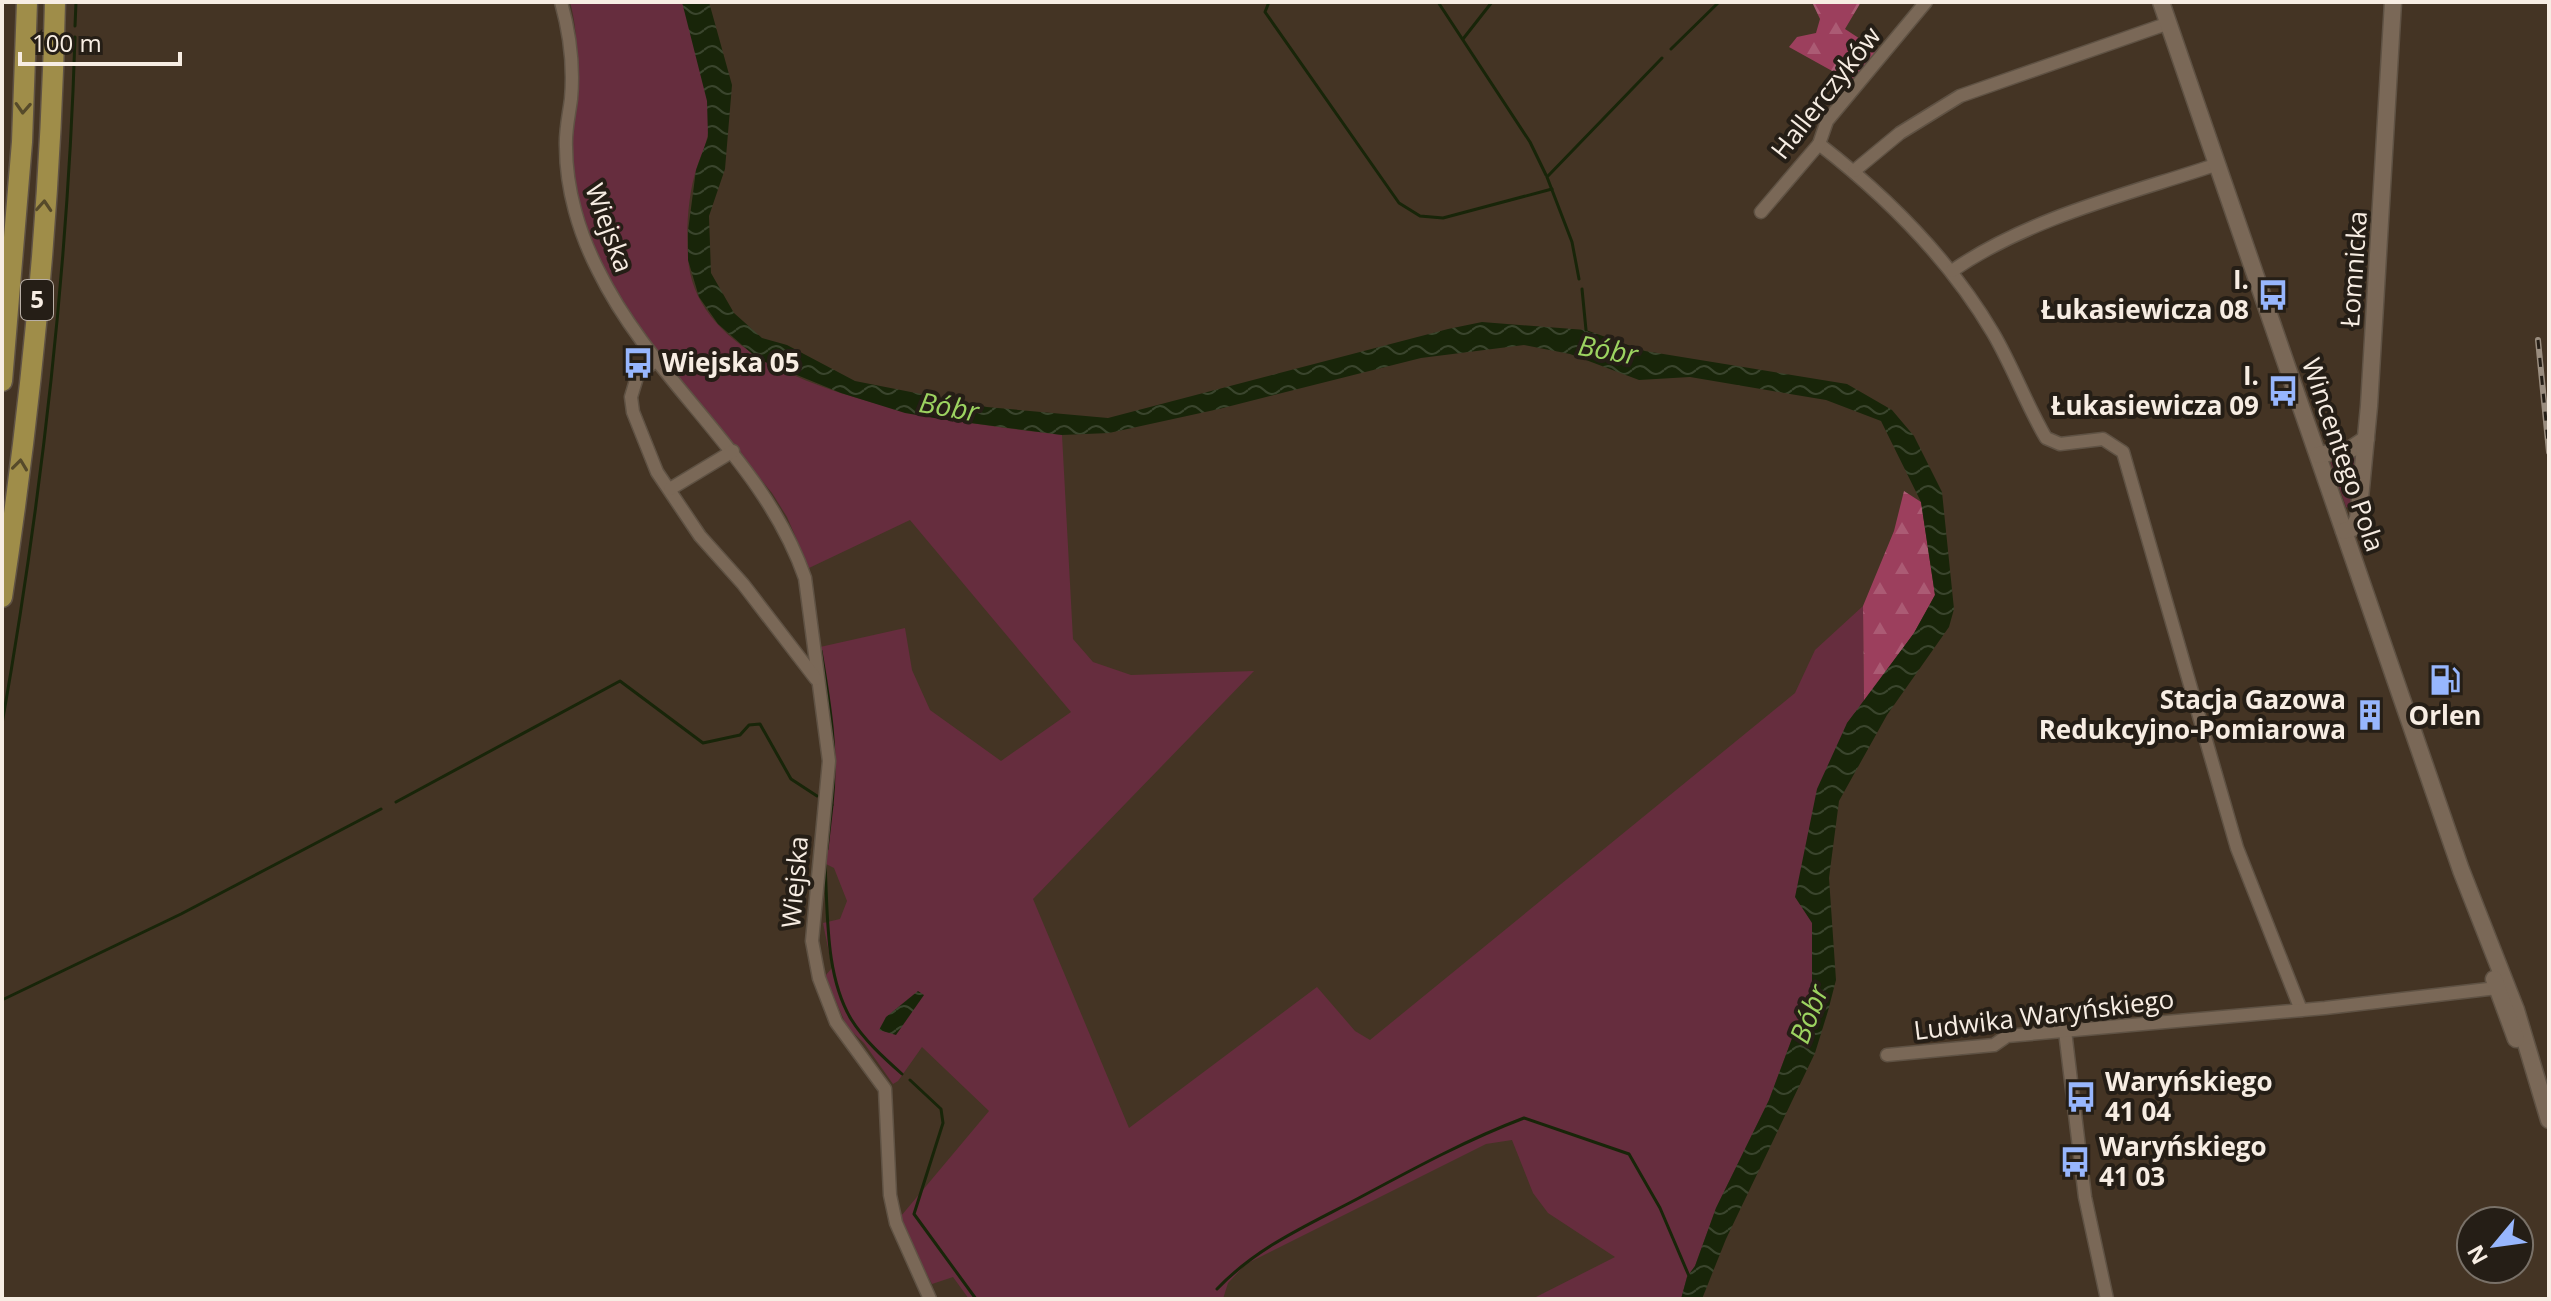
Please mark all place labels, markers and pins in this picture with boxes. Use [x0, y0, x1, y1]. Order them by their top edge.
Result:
place label: I. Łukasiewicza 08 [2041, 261, 2249, 327]
bus stop icon: I. Łukasiewicza 08 [2256, 278, 2290, 312]
place label: Wiejska 05 [662, 344, 800, 380]
bus stop icon: Wiejska 05 [621, 346, 655, 380]
place label: I. Łukasiewicza 09 [2051, 357, 2259, 423]
bus stop icon: I. Łukasiewicza 09 [2266, 374, 2300, 408]
fuel station icon: Orlen [2428, 663, 2462, 697]
place label: Stacja Gazowa Redukcyjno-Pomiarowa [2039, 681, 2346, 747]
place label: Orlen [2409, 697, 2481, 733]
building icon: Stacja Gazowa Redukcyjno-Pomiarowa [2353, 698, 2387, 732]
place label: Waryńskiego 41 04 [2105, 1063, 2273, 1129]
bus stop icon: Waryńskiego 41 04 [2064, 1080, 2098, 1114]
place label: Waryńskiego 41 03 [2099, 1128, 2267, 1194]
bus stop icon: Waryńskiego 41 03 [2058, 1145, 2092, 1179]

